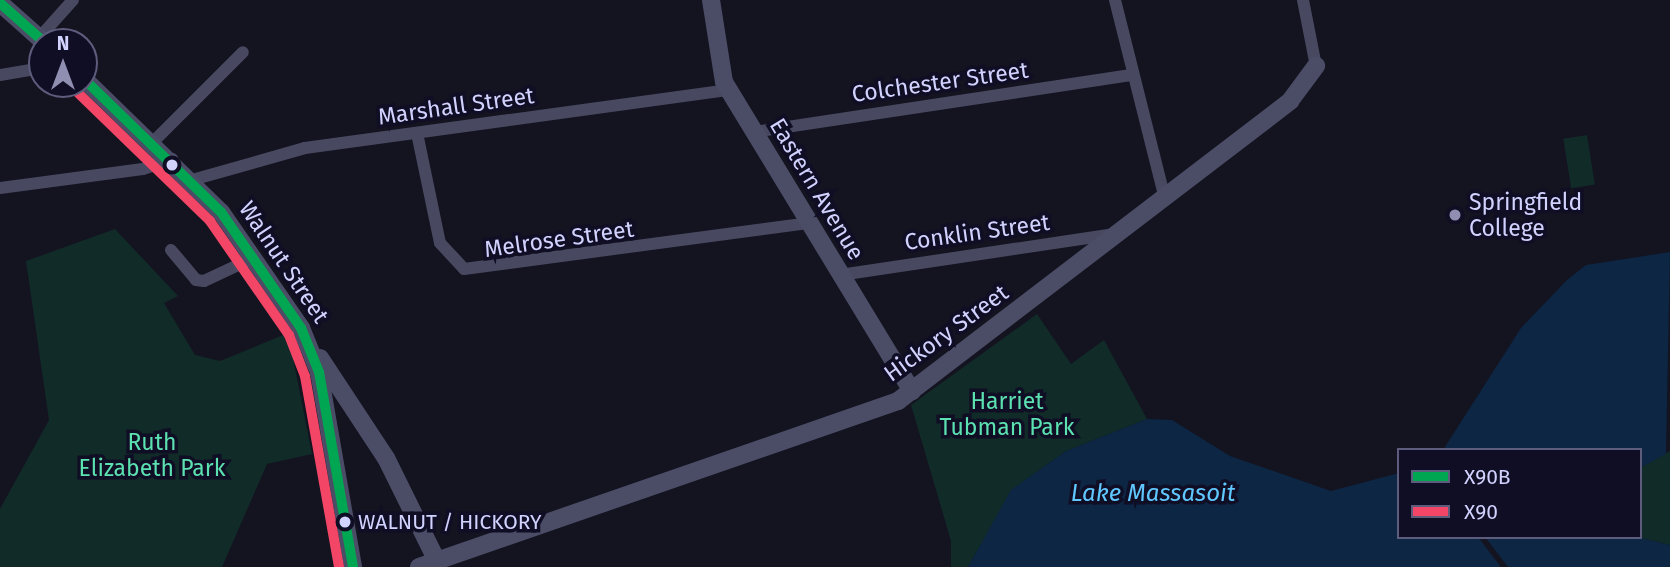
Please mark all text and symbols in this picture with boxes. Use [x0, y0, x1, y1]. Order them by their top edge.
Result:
north arrow [28, 28, 98, 98]
text: N [57, 32, 69, 55]
street label: Colchester Street [850, 56, 1030, 108]
street label: Marshall Street [376, 81, 536, 131]
street label: Eastern Avenue [764, 113, 870, 265]
unlabelled marker [165, 158, 179, 172]
place label: Springfield College [1469, 188, 1582, 242]
street label: Walnut Street [233, 196, 335, 328]
marker: Springfield College [1447, 207, 1463, 223]
street label: Conklin Street [903, 208, 1051, 256]
street label: Melrose Street [483, 215, 635, 263]
street label: Hickory Street [879, 279, 1013, 387]
park label: Harriet Tubman Park [939, 387, 1075, 441]
park label: Ruth Elizabeth Park [79, 428, 225, 482]
legend [1397, 448, 1642, 539]
text: X90B [1464, 464, 1511, 490]
water label: Lake Massasoit [1071, 480, 1235, 508]
text: X90 [1464, 499, 1498, 525]
place label: WALNUT / HICKORY [358, 509, 542, 535]
marker: WALNUT / HICKORY [338, 515, 352, 529]

